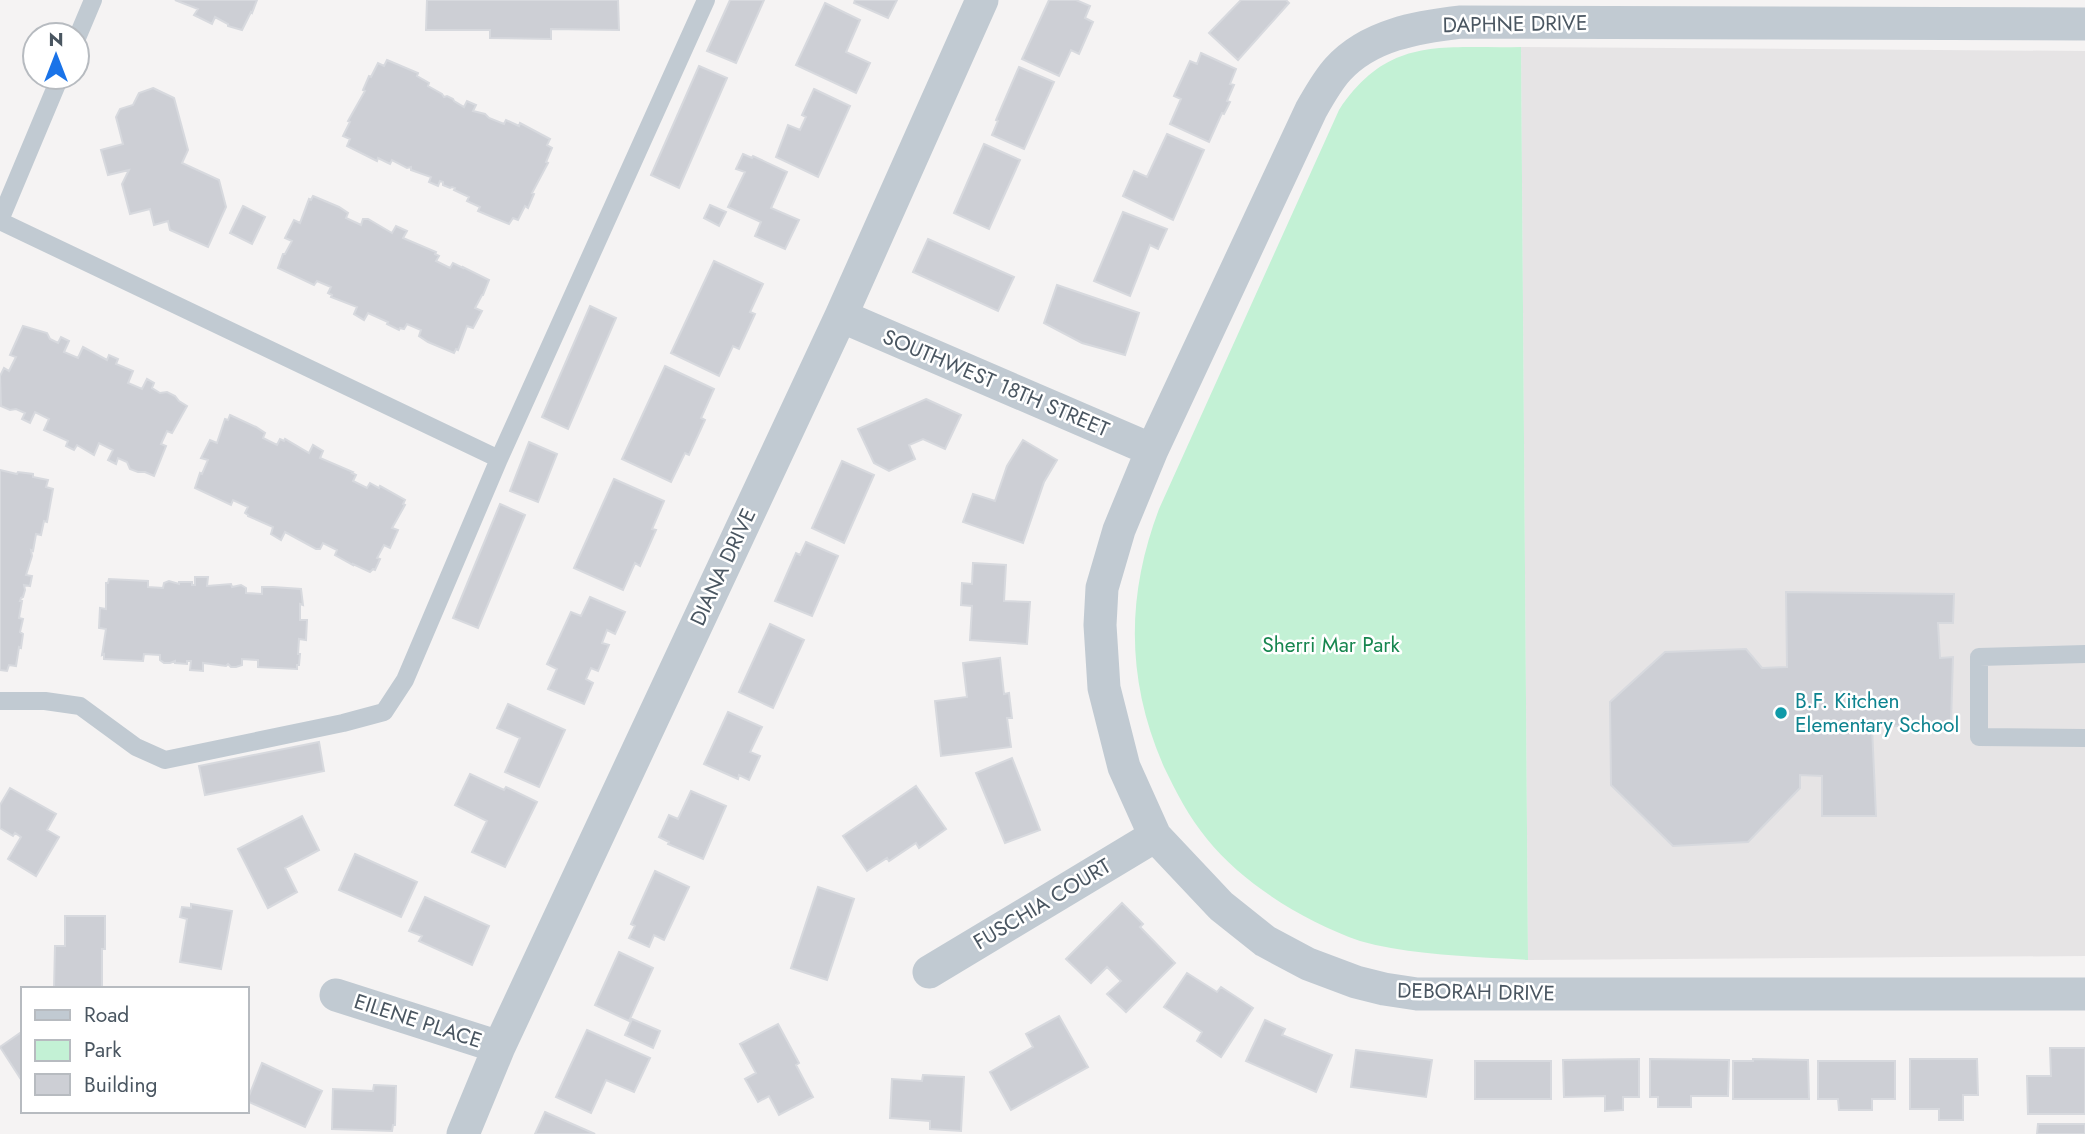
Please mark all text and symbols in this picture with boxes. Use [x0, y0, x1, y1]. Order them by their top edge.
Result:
street label: DAPHNE DRIVE [1442, 8, 1588, 40]
north arrow [21, 21, 91, 91]
text: N [48, 26, 64, 53]
street label: SOUTHWEST 18TH STREET [878, 322, 1114, 444]
street label: DIANA DRIVE [683, 503, 763, 631]
park label: Sherri Mar Park [1262, 630, 1401, 660]
place label: B.F. Kitchen Elementary School [1795, 686, 1959, 740]
marker: B.F. Kitchen Elementary School [1773, 705, 1789, 721]
street label: FUSCHIA COURT [968, 851, 1117, 957]
street label: DEBORAH DRIVE [1397, 976, 1555, 1008]
street label: EILENE PLACE [350, 986, 486, 1056]
legend [21, 987, 248, 1113]
text: Road [84, 1000, 129, 1030]
text: Park [84, 1035, 122, 1065]
text: Building [84, 1070, 157, 1100]

